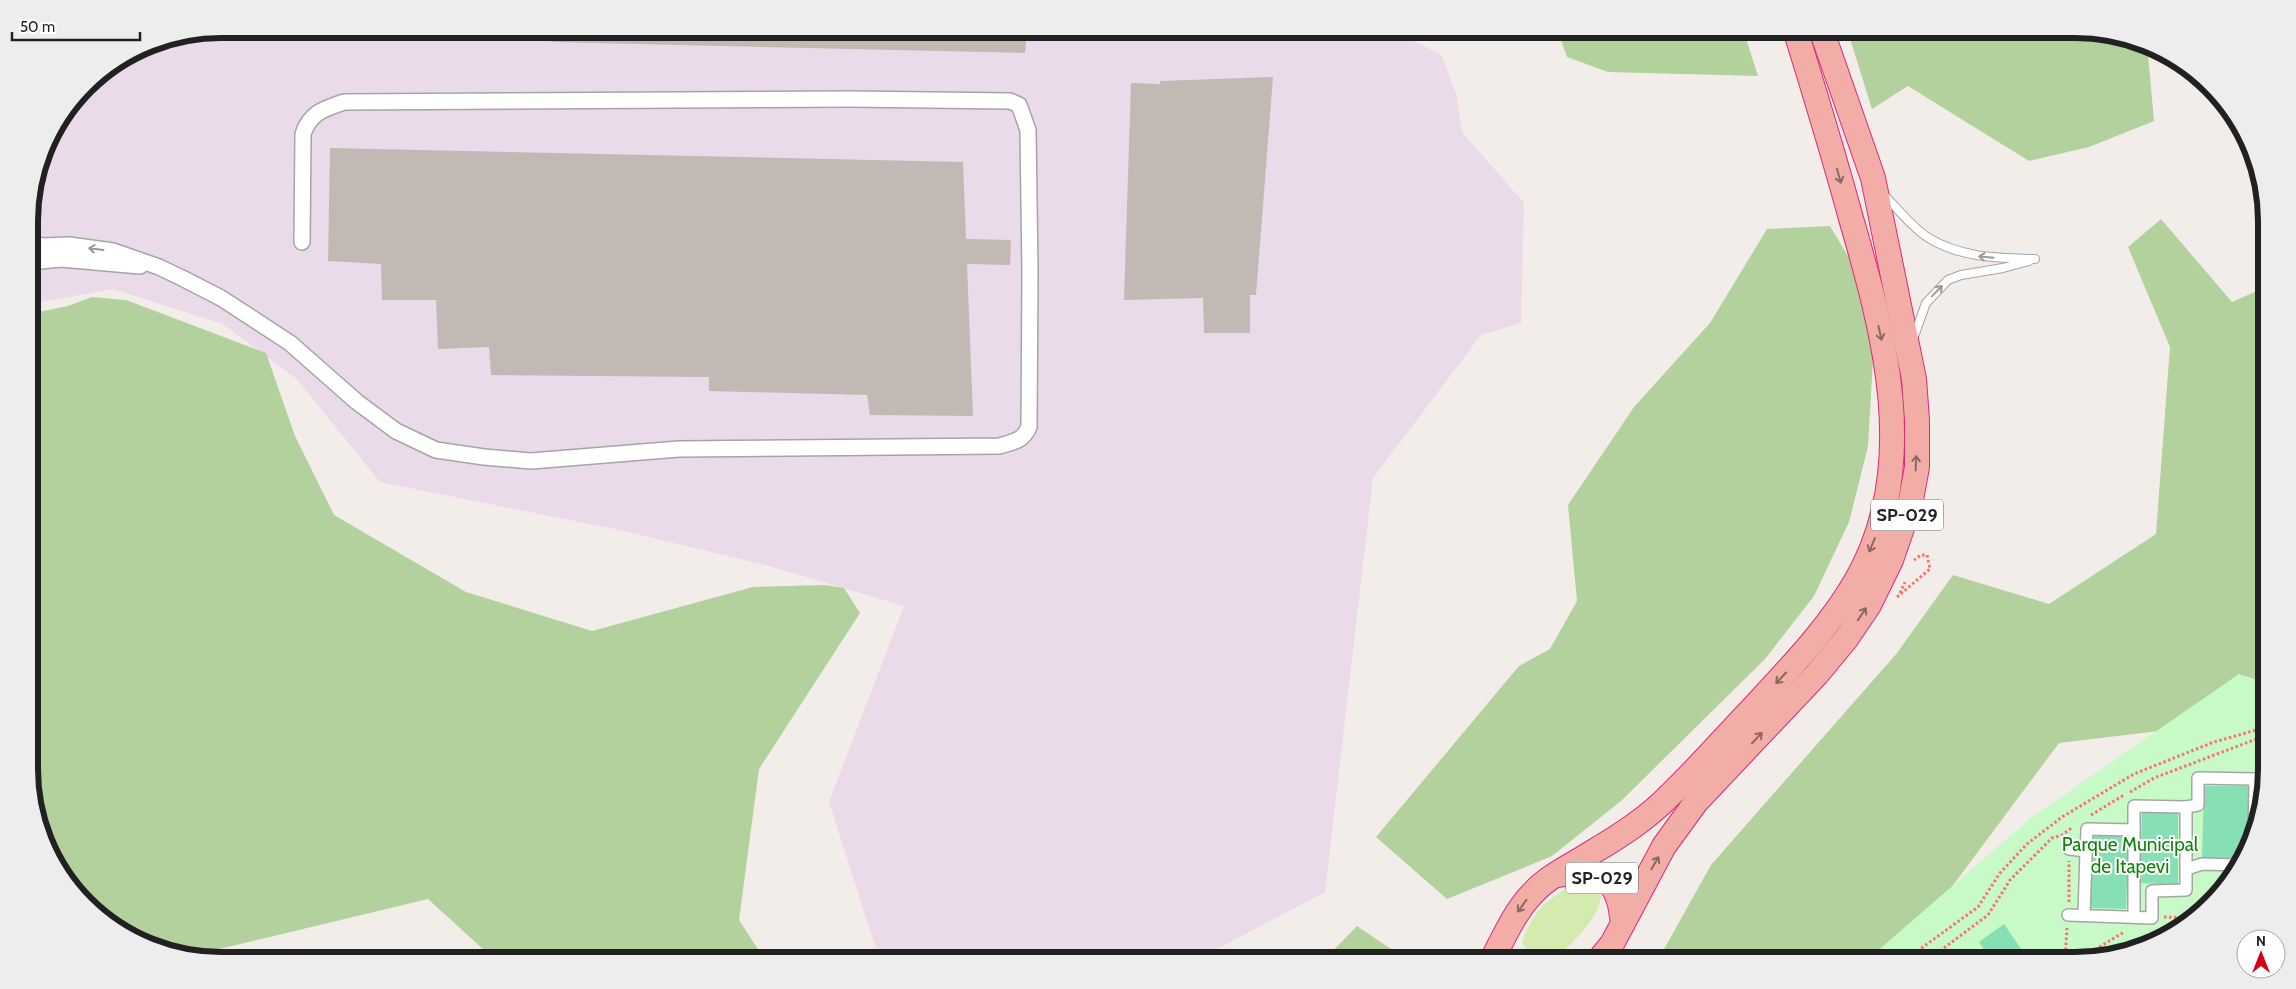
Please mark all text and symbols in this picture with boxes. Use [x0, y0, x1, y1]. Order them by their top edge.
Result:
scale bar [12, 10, 140, 42]
text: 50 m [20, 18, 55, 36]
one-way arrow [1835, 168, 1845, 184]
one-way arrow [88, 243, 104, 253]
one-way arrow [1978, 252, 1994, 262]
one-way arrow [1931, 285, 1943, 298]
one-way arrow [1876, 325, 1885, 341]
one-way arrow [1912, 455, 1921, 471]
road number: SP-029 [1871, 500, 1943, 530]
one-way arrow [1867, 537, 1876, 552]
one-way arrow [1857, 608, 1867, 622]
one-way arrow [1775, 671, 1787, 684]
one-way arrow [1751, 731, 1763, 744]
park label: Parque Municipal de Itapevi [2062, 833, 2199, 878]
one-way arrow [1650, 857, 1660, 871]
road number: SP-029 [1566, 862, 1638, 894]
one-way arrow [1517, 899, 1527, 913]
north arrow [2236, 929, 2286, 979]
text: N [2256, 932, 2266, 950]

